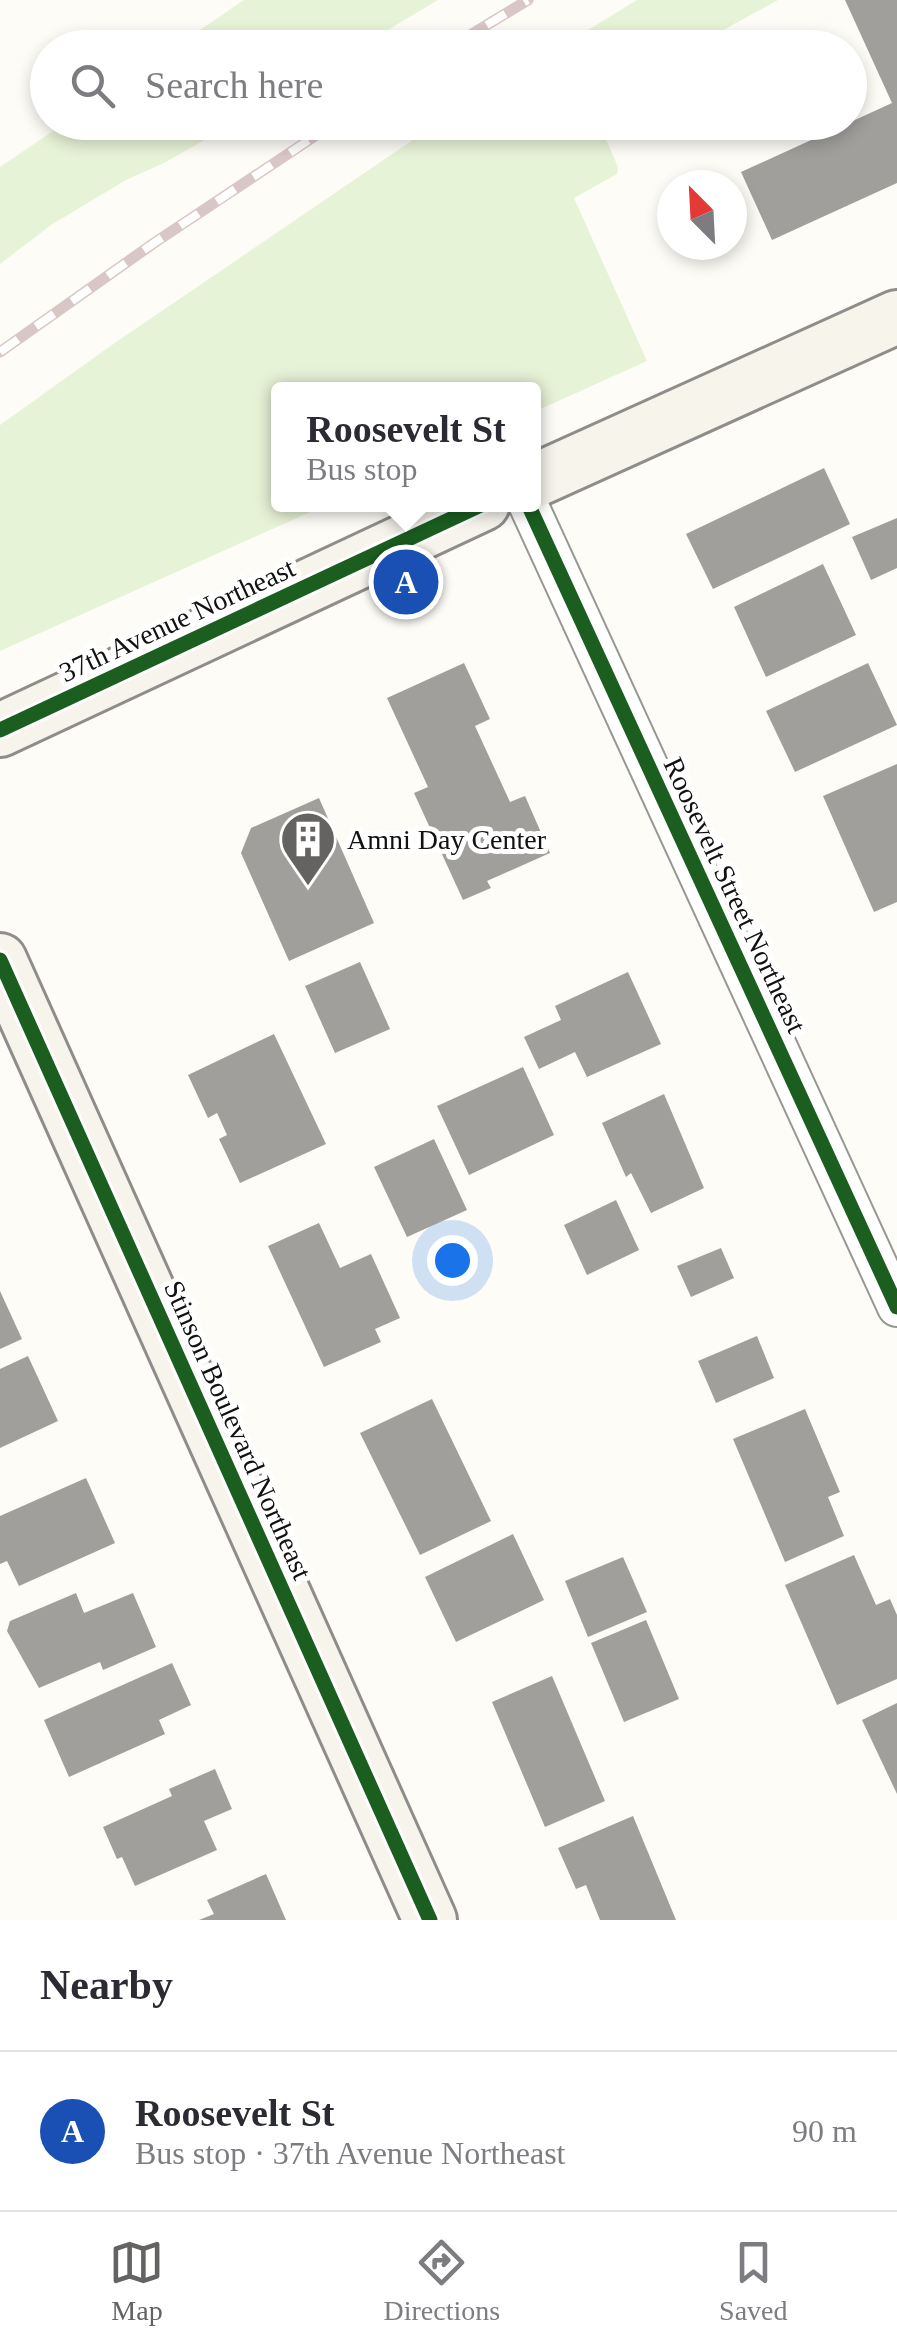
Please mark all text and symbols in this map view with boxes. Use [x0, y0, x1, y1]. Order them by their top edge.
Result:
search box [30, 30, 867, 140]
icon: search [65, 58, 120, 113]
text: Search here [145, 64, 323, 106]
north arrow [657, 170, 747, 260]
popup [271, 382, 541, 512]
text: Roosevelt St [306, 408, 506, 450]
text: Bus stop [306, 451, 417, 487]
pin: A [374, 544, 438, 620]
street label: 37th Avenue Northeast [54, 552, 300, 688]
street label: Roosevelt Street Northeast [658, 752, 813, 1038]
building icon: Amni Day Center [278, 809, 338, 888]
place label: Amni Day Center [347, 824, 547, 855]
your location [427, 1235, 478, 1286]
street label: Stinson Boulevard Northeast [158, 1276, 318, 1584]
text: Nearby [40, 1962, 173, 2008]
text: Roosevelt St [135, 2092, 334, 2134]
text: A [61, 2113, 84, 2149]
text: 90 m [792, 2113, 857, 2149]
text: Bus stop · 37th Avenue Northeast [135, 2135, 565, 2171]
tab: Map [109, 2235, 164, 2327]
tab: Directions [383, 2235, 500, 2327]
tab: Saved [719, 2235, 788, 2327]

